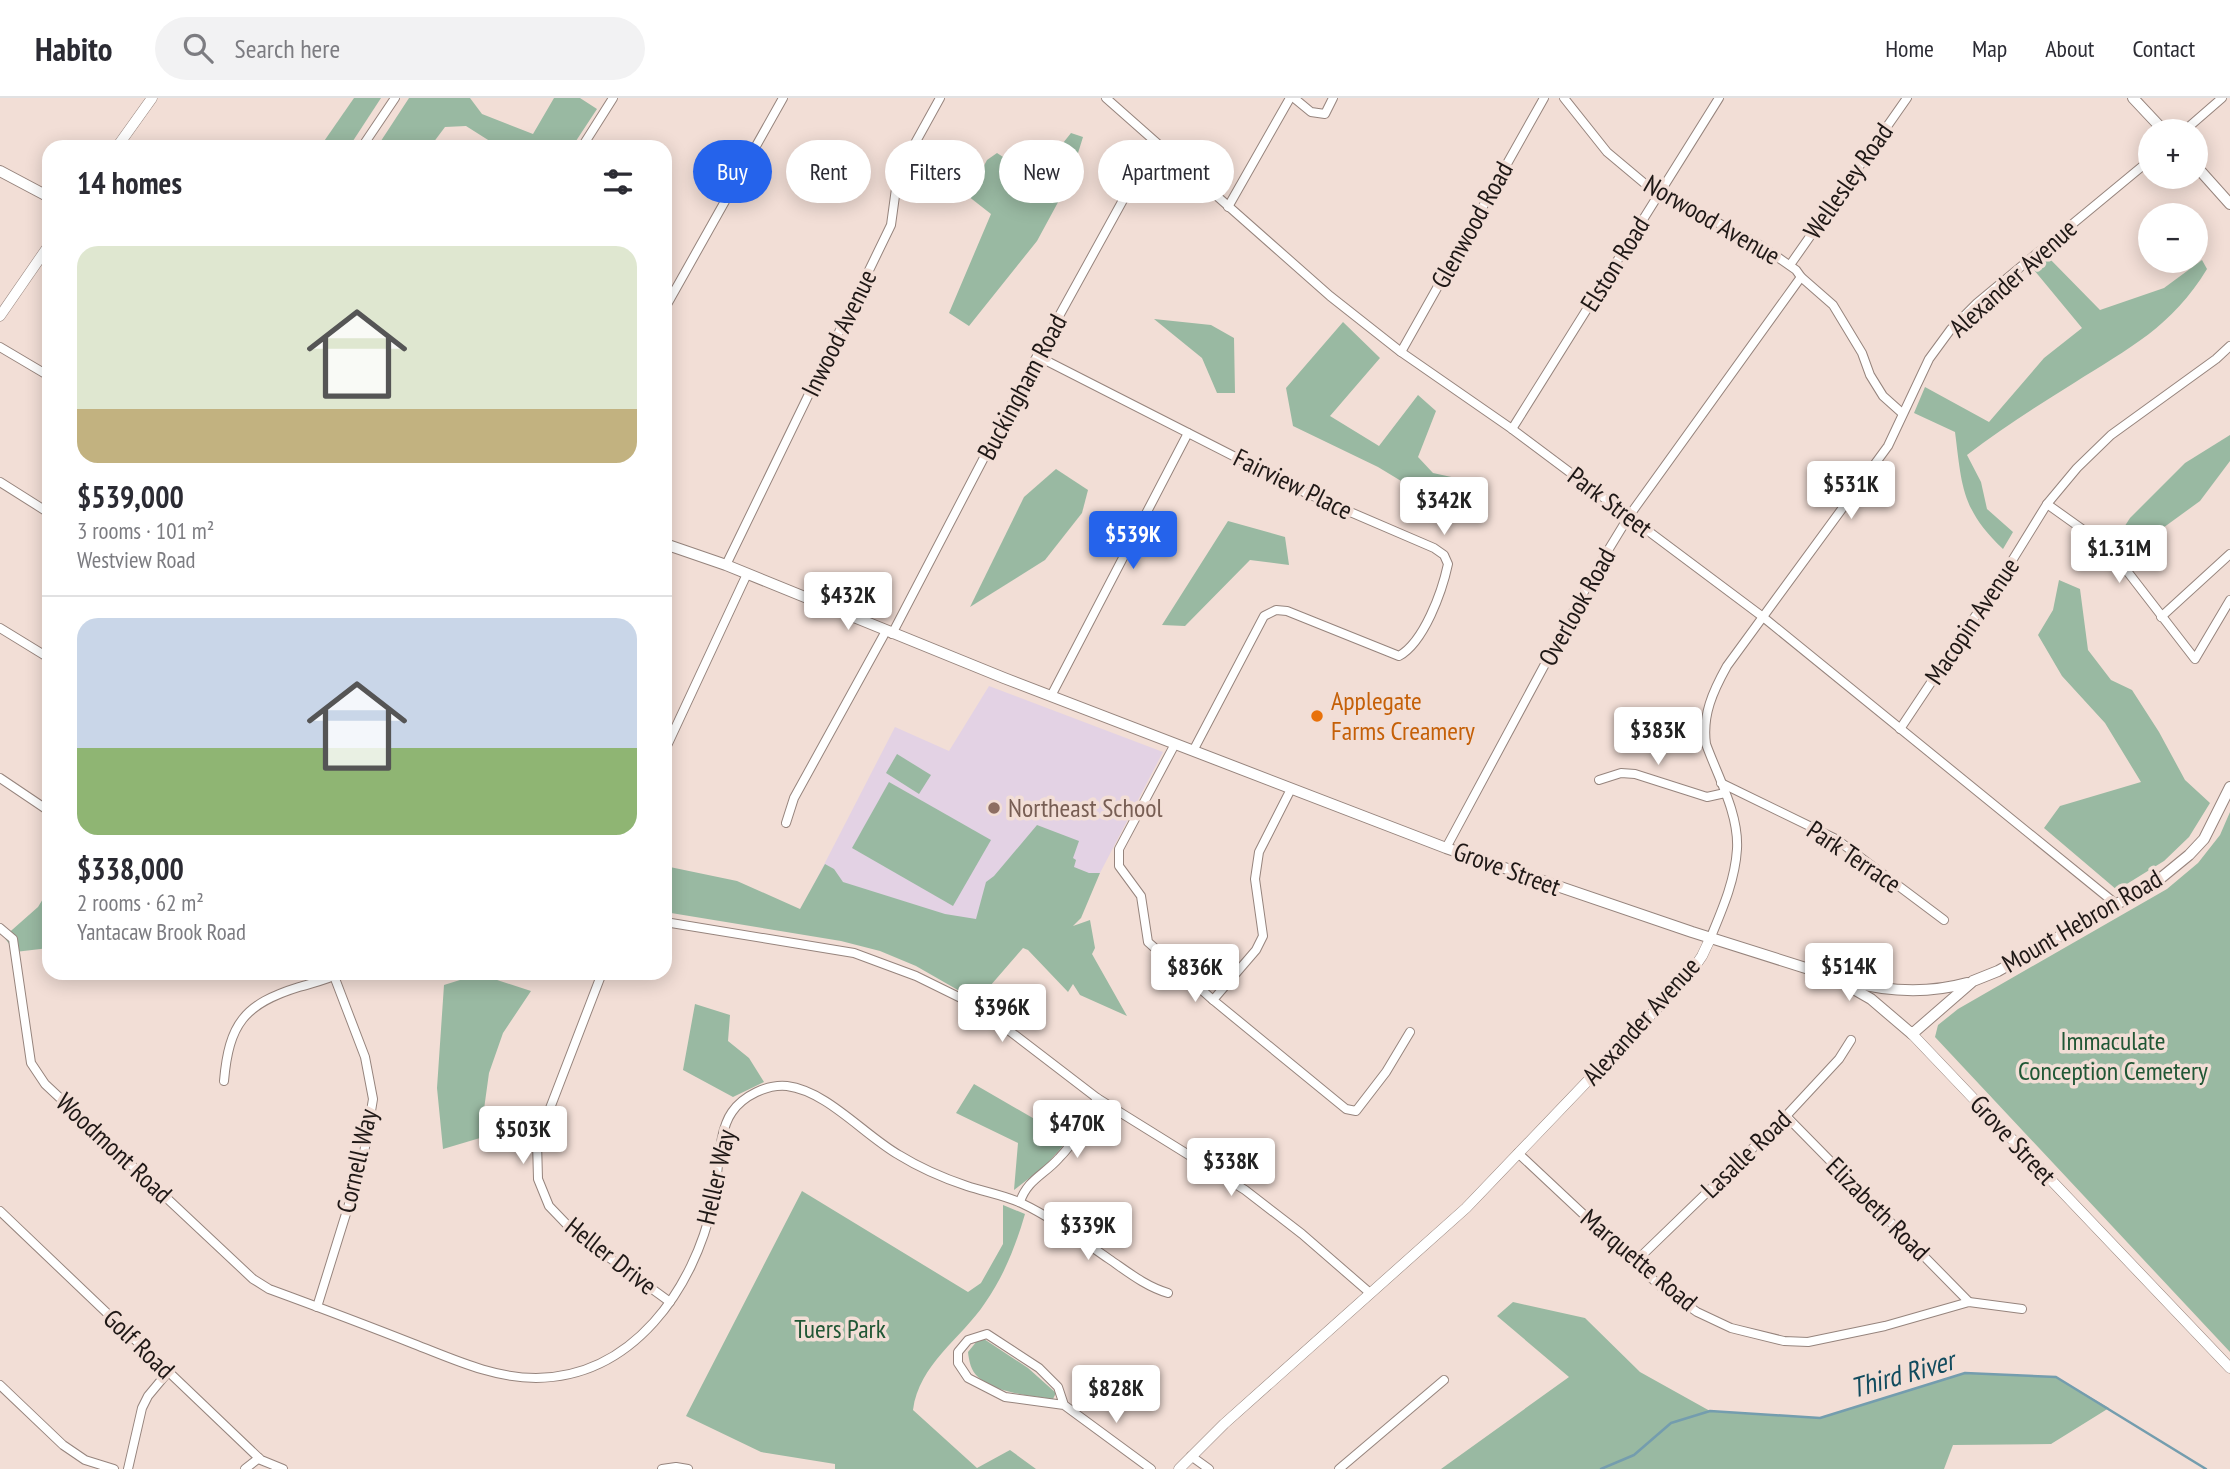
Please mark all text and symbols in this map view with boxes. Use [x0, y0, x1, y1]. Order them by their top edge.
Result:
search box [155, 17, 645, 80]
text: Habito [35, 27, 113, 70]
icon: search [179, 29, 217, 67]
text: Search here [235, 32, 340, 65]
text: Home [1885, 33, 1934, 64]
text: Map [1972, 33, 2007, 64]
text: About [2045, 33, 2094, 64]
text: Contact [2132, 33, 2195, 64]
street label: Wellesley Road [1796, 116, 1900, 245]
map controls [2138, 119, 2208, 273]
button: + [2138, 119, 2208, 189]
chip: Buy [693, 140, 772, 203]
chip: Rent [786, 140, 871, 203]
chip: Filters [885, 140, 985, 203]
chip: New [999, 140, 1084, 203]
chip: Apartment [1098, 140, 1234, 203]
street label: Glenwood Road [1423, 156, 1520, 294]
text: 14 homes [77, 163, 182, 202]
icon: filters [599, 163, 637, 201]
street label: Norwood Avenue [1638, 167, 1786, 272]
button: − [2138, 203, 2208, 273]
street label: Elston Road [1573, 210, 1657, 317]
street label: Alexander Avenue [1942, 212, 2083, 344]
street label: Inwood Avenue [794, 264, 883, 402]
icon: home [294, 291, 420, 417]
street label: Buckingham Road [969, 308, 1074, 465]
street label: Fairview Place [1228, 441, 1358, 526]
street label: Park Street [1561, 459, 1659, 544]
pin: $531K [1802, 462, 1900, 521]
text: $531K [1823, 469, 1879, 498]
text: $539,000 [77, 477, 184, 516]
pin: $342K [1395, 478, 1493, 537]
text: $342K [1416, 485, 1472, 514]
pin: $539K [1084, 512, 1182, 571]
text: 3 rooms · 101 m² [77, 516, 214, 545]
text: $539K [1105, 519, 1161, 548]
pin: $1.31M [2062, 526, 2176, 585]
text: $1.31M [2087, 533, 2151, 562]
street label: Overlook Road [1531, 542, 1622, 672]
text: Westview Road [77, 545, 196, 574]
street label: Macopin Avenue [1917, 551, 2026, 690]
pin: $432K [799, 573, 897, 632]
text: $432K [820, 580, 876, 609]
icon: home [294, 663, 420, 789]
place label: Applegate Farms Creamery [1331, 684, 1475, 747]
marker: Applegate Farms Creamery [1309, 708, 1325, 724]
pin: $383K [1609, 708, 1707, 767]
text: $383K [1630, 715, 1686, 744]
place label: Northeast School [1008, 791, 1163, 824]
marker: Northeast School [986, 800, 1002, 816]
street label: Park Terrace [1801, 813, 1908, 900]
street label: Grove Street [1449, 834, 1565, 903]
text: $338,000 [77, 849, 184, 888]
street label: Mount Hebron Road [1996, 862, 2167, 980]
text: 2 rooms · 62 m² [77, 888, 204, 917]
text: Yantacaw Brook Road [77, 917, 246, 946]
pin: $836K [1146, 944, 1244, 1004]
pin: $514K [1800, 944, 1898, 1003]
street label: Alexander Avenue [1575, 950, 1707, 1091]
text: $514K [1821, 951, 1877, 980]
text: $836K [1167, 952, 1223, 981]
pin: $396K [953, 984, 1051, 1044]
text: $396K [974, 992, 1030, 1021]
park label: Immaculate Conception Cemetery [2018, 1024, 2208, 1087]
street label: Woodmont Road [49, 1085, 179, 1210]
street label: Grove Street [1963, 1088, 2063, 1192]
pin: $470K [1028, 1100, 1126, 1160]
street label: Lasalle Road [1694, 1103, 1798, 1205]
street label: Cornell Way [329, 1105, 385, 1216]
pin: $503K [474, 1107, 572, 1166]
text: $470K [1049, 1108, 1105, 1137]
text: $503K [495, 1114, 551, 1143]
street label: Heller Way [689, 1126, 742, 1228]
pin: $338K [1182, 1138, 1280, 1198]
text: $338K [1203, 1146, 1259, 1175]
street label: Elizabeth Road [1820, 1150, 1937, 1267]
street label: Marquette Road [1574, 1201, 1704, 1318]
pin: $339K [1039, 1202, 1137, 1262]
street label: Heller Drive [559, 1210, 664, 1302]
text: $339K [1060, 1210, 1116, 1239]
street label: Golf Road [97, 1302, 182, 1386]
park label: Tuers Park [794, 1312, 886, 1345]
water label: Third River [1846, 1340, 1962, 1406]
pin: $828K [1067, 1366, 1165, 1425]
text: $828K [1088, 1373, 1144, 1402]

